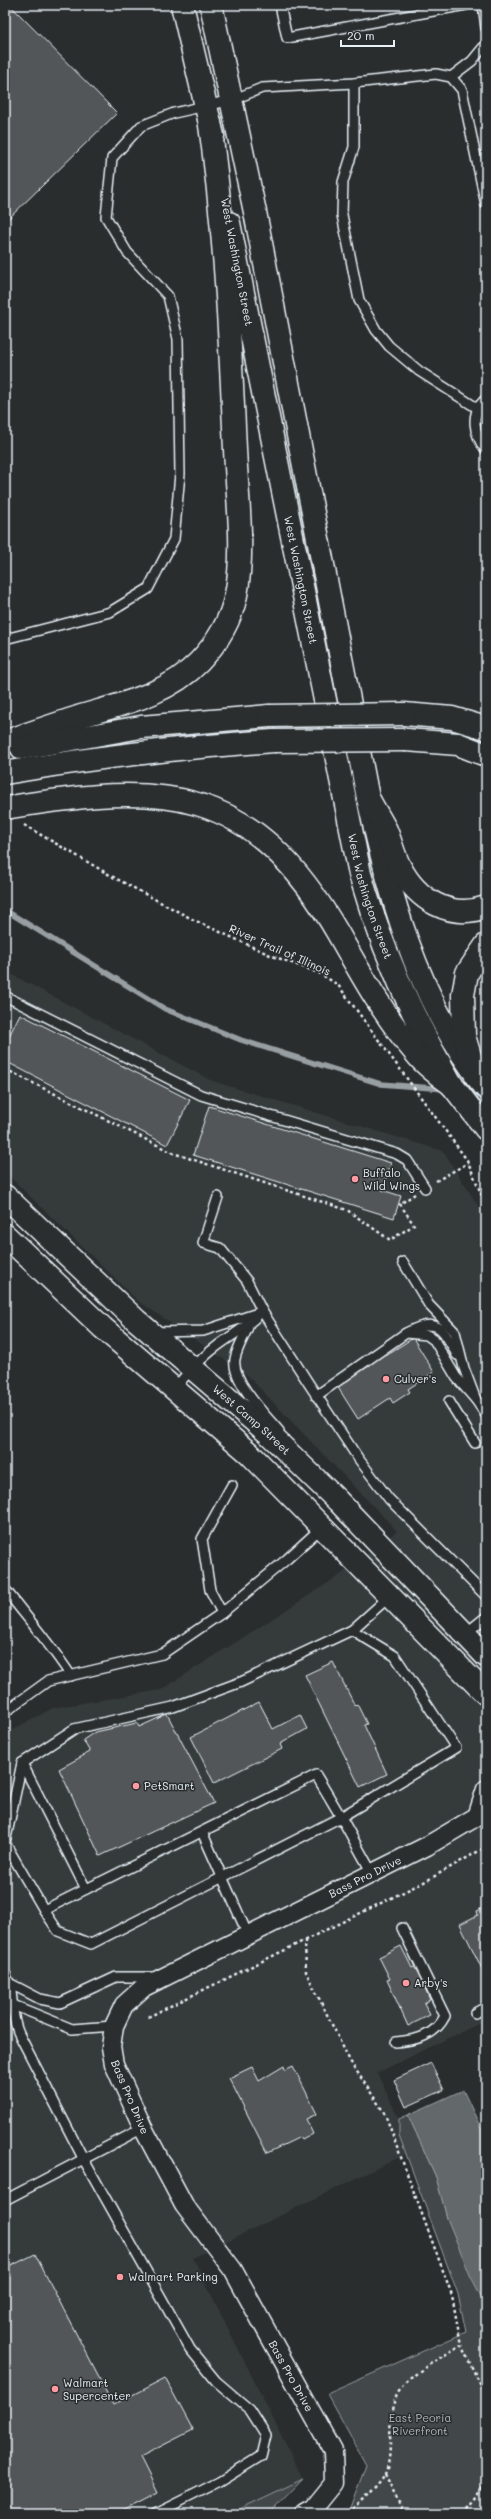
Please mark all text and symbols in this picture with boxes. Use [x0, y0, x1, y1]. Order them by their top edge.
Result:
scale bar [341, 22, 394, 48]
text: 20 m [347, 27, 375, 43]
street label: West Washington Street [218, 197, 257, 327]
street label: West Washington Street [281, 514, 322, 645]
street label: West Washington Street [345, 832, 396, 961]
street label: River Trail of Illinois [227, 920, 333, 979]
place label: Buffalo Wild Wings [363, 1165, 420, 1193]
marker: Buffalo Wild Wings [350, 1174, 360, 1184]
place label: Culver's [394, 1371, 437, 1386]
marker: Culver's [381, 1374, 391, 1384]
street label: West Camp Street [210, 1381, 294, 1458]
place label: PetSmart [144, 1778, 195, 1793]
marker: PetSmart [131, 1781, 141, 1791]
street label: Bass Pro Drive [326, 1852, 404, 1901]
place label: Arby's [414, 1975, 448, 1990]
marker: Arby's [401, 1978, 411, 1988]
street label: Bass Pro Drive [108, 2057, 153, 2136]
place label: Walmart Parking [128, 2269, 218, 2284]
marker: Walmart Parking [115, 2272, 125, 2282]
street label: Bass Pro Drive [266, 2337, 317, 2414]
place label: Walmart Supercenter [63, 2375, 131, 2403]
marker: Walmart Supercenter [50, 2384, 60, 2394]
park label: East Peoria Riverfront [389, 2410, 451, 2438]

